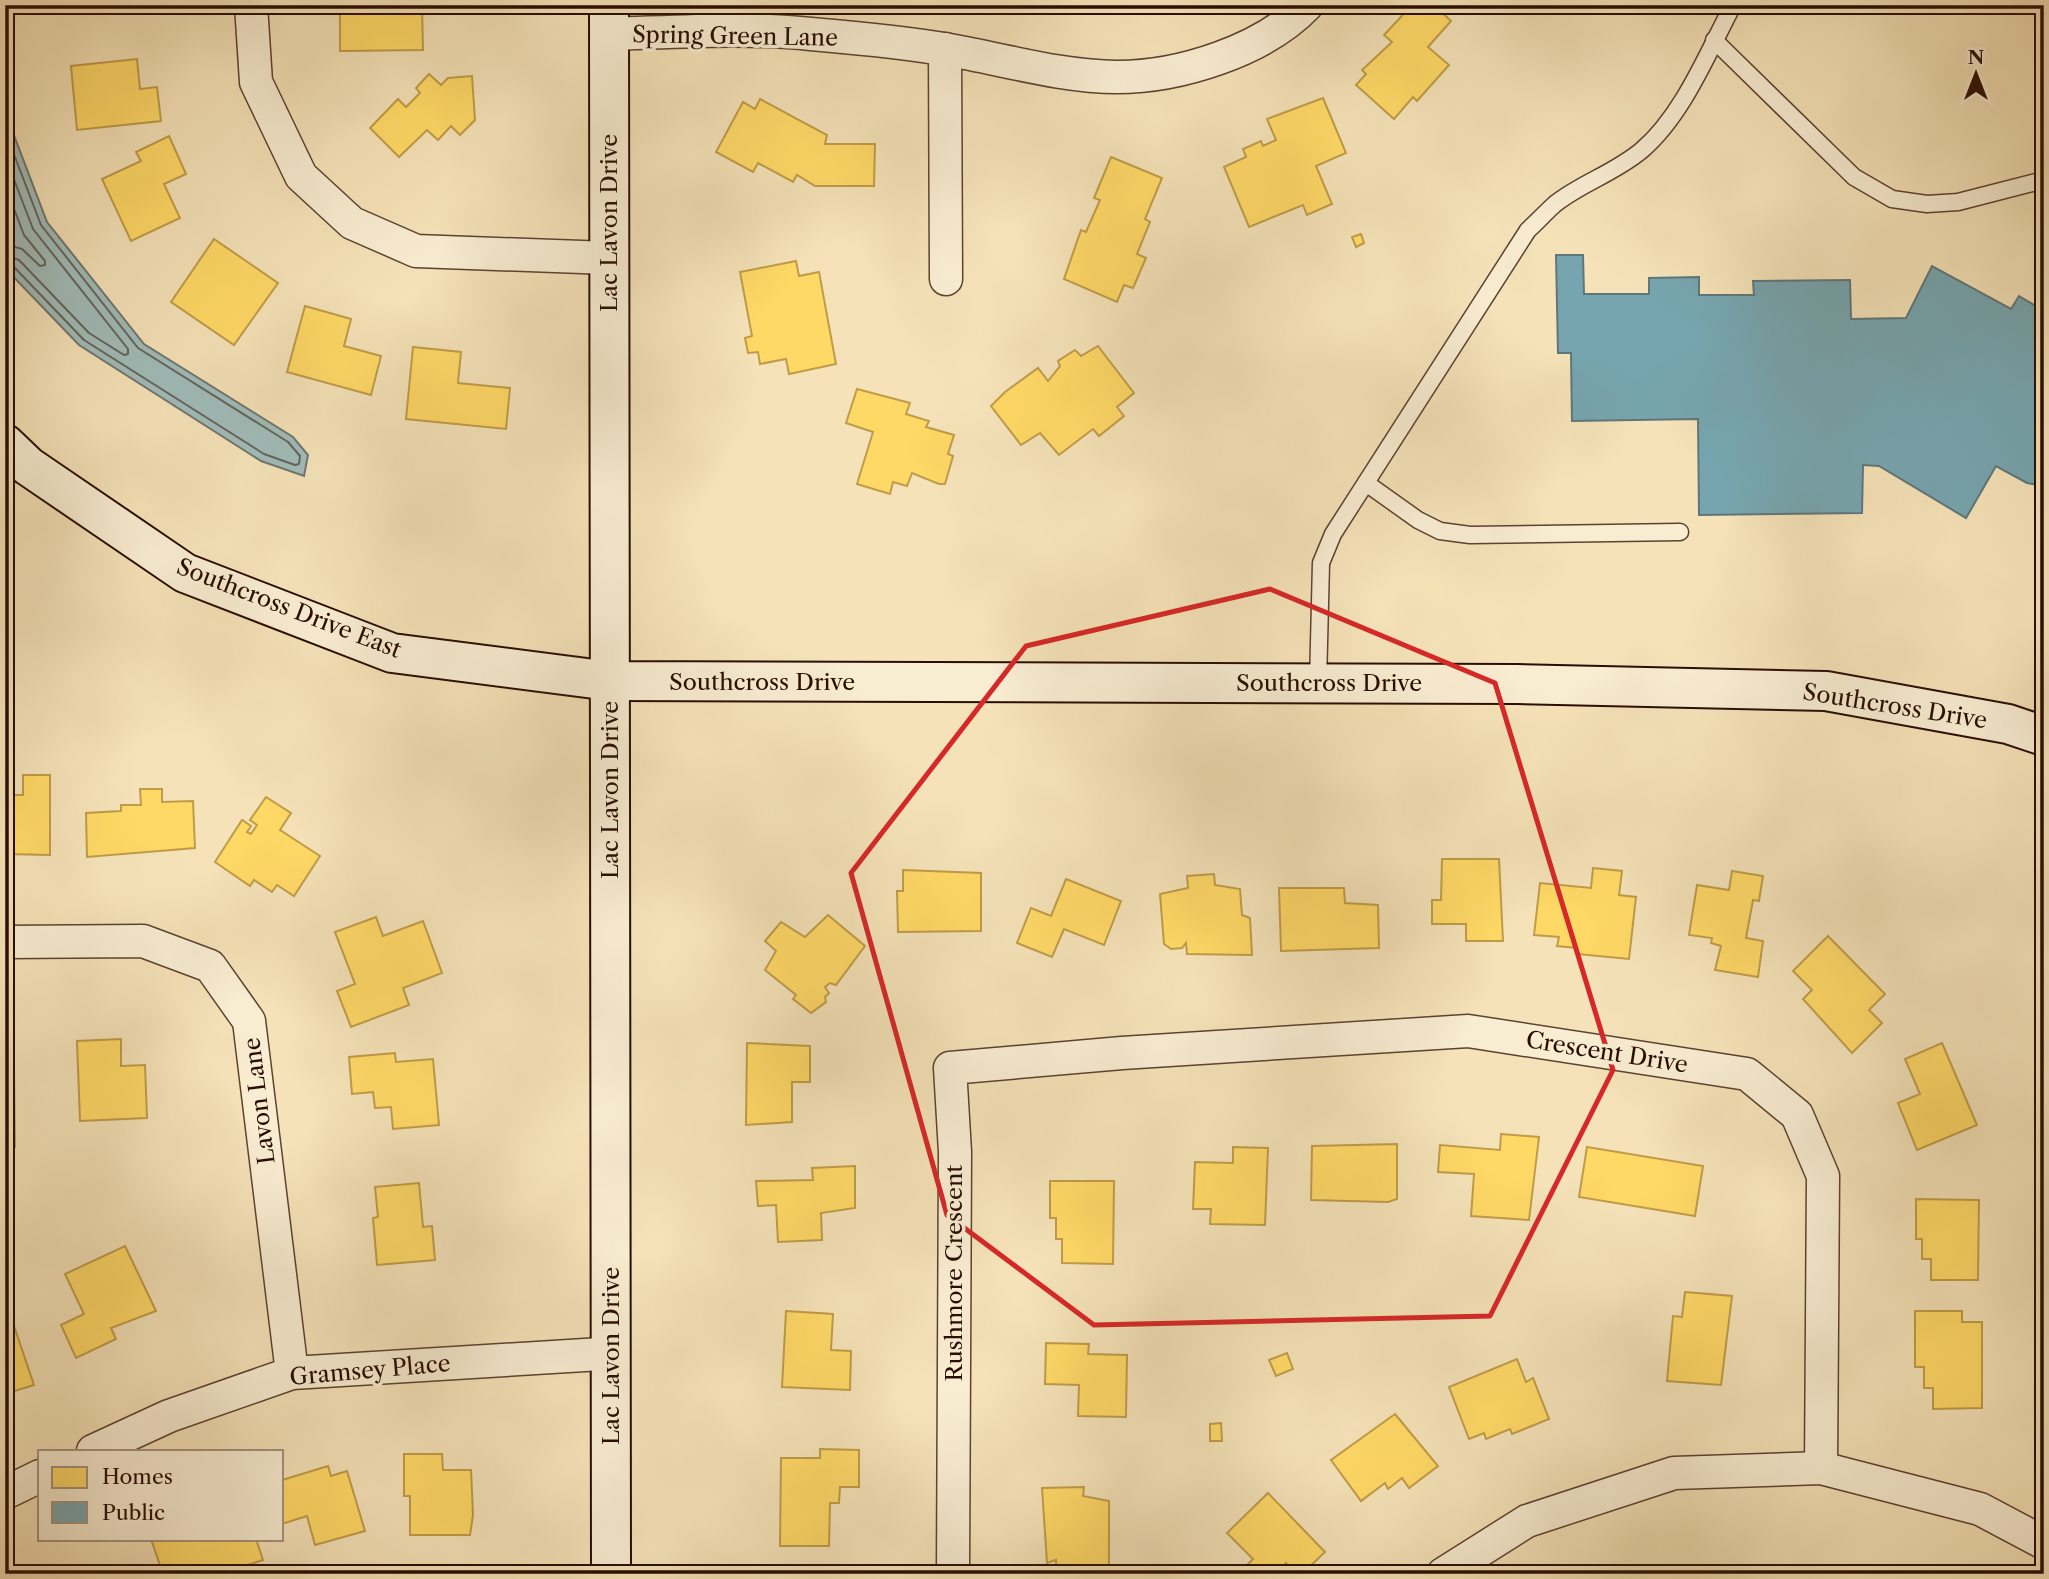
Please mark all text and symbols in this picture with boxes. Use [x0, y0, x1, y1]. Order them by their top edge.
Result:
street label: Spring Green Lane [632, 20, 838, 52]
north arrow [1940, 38, 2010, 108]
text: N [1968, 46, 1984, 69]
street label: Lac Lavon Drive [595, 134, 623, 312]
street label: Southcross Drive East [173, 552, 405, 664]
street label: Southcross Drive [669, 668, 855, 696]
street label: Southcross Drive [1236, 669, 1422, 697]
street label: Southcross Drive [1801, 678, 1989, 734]
street label: Lac Lavon Drive [596, 701, 624, 879]
street label: Crescent Drive [1524, 1025, 1690, 1079]
street label: Lavon Lane [237, 1036, 281, 1166]
street label: Rushmore Crescent [940, 1165, 968, 1381]
street label: Lac Lavon Drive [597, 1267, 625, 1445]
street label: Gramsey Place [288, 1349, 452, 1391]
legend [38, 1450, 284, 1540]
text: Homes [102, 1464, 173, 1489]
text: Public [102, 1500, 165, 1525]

